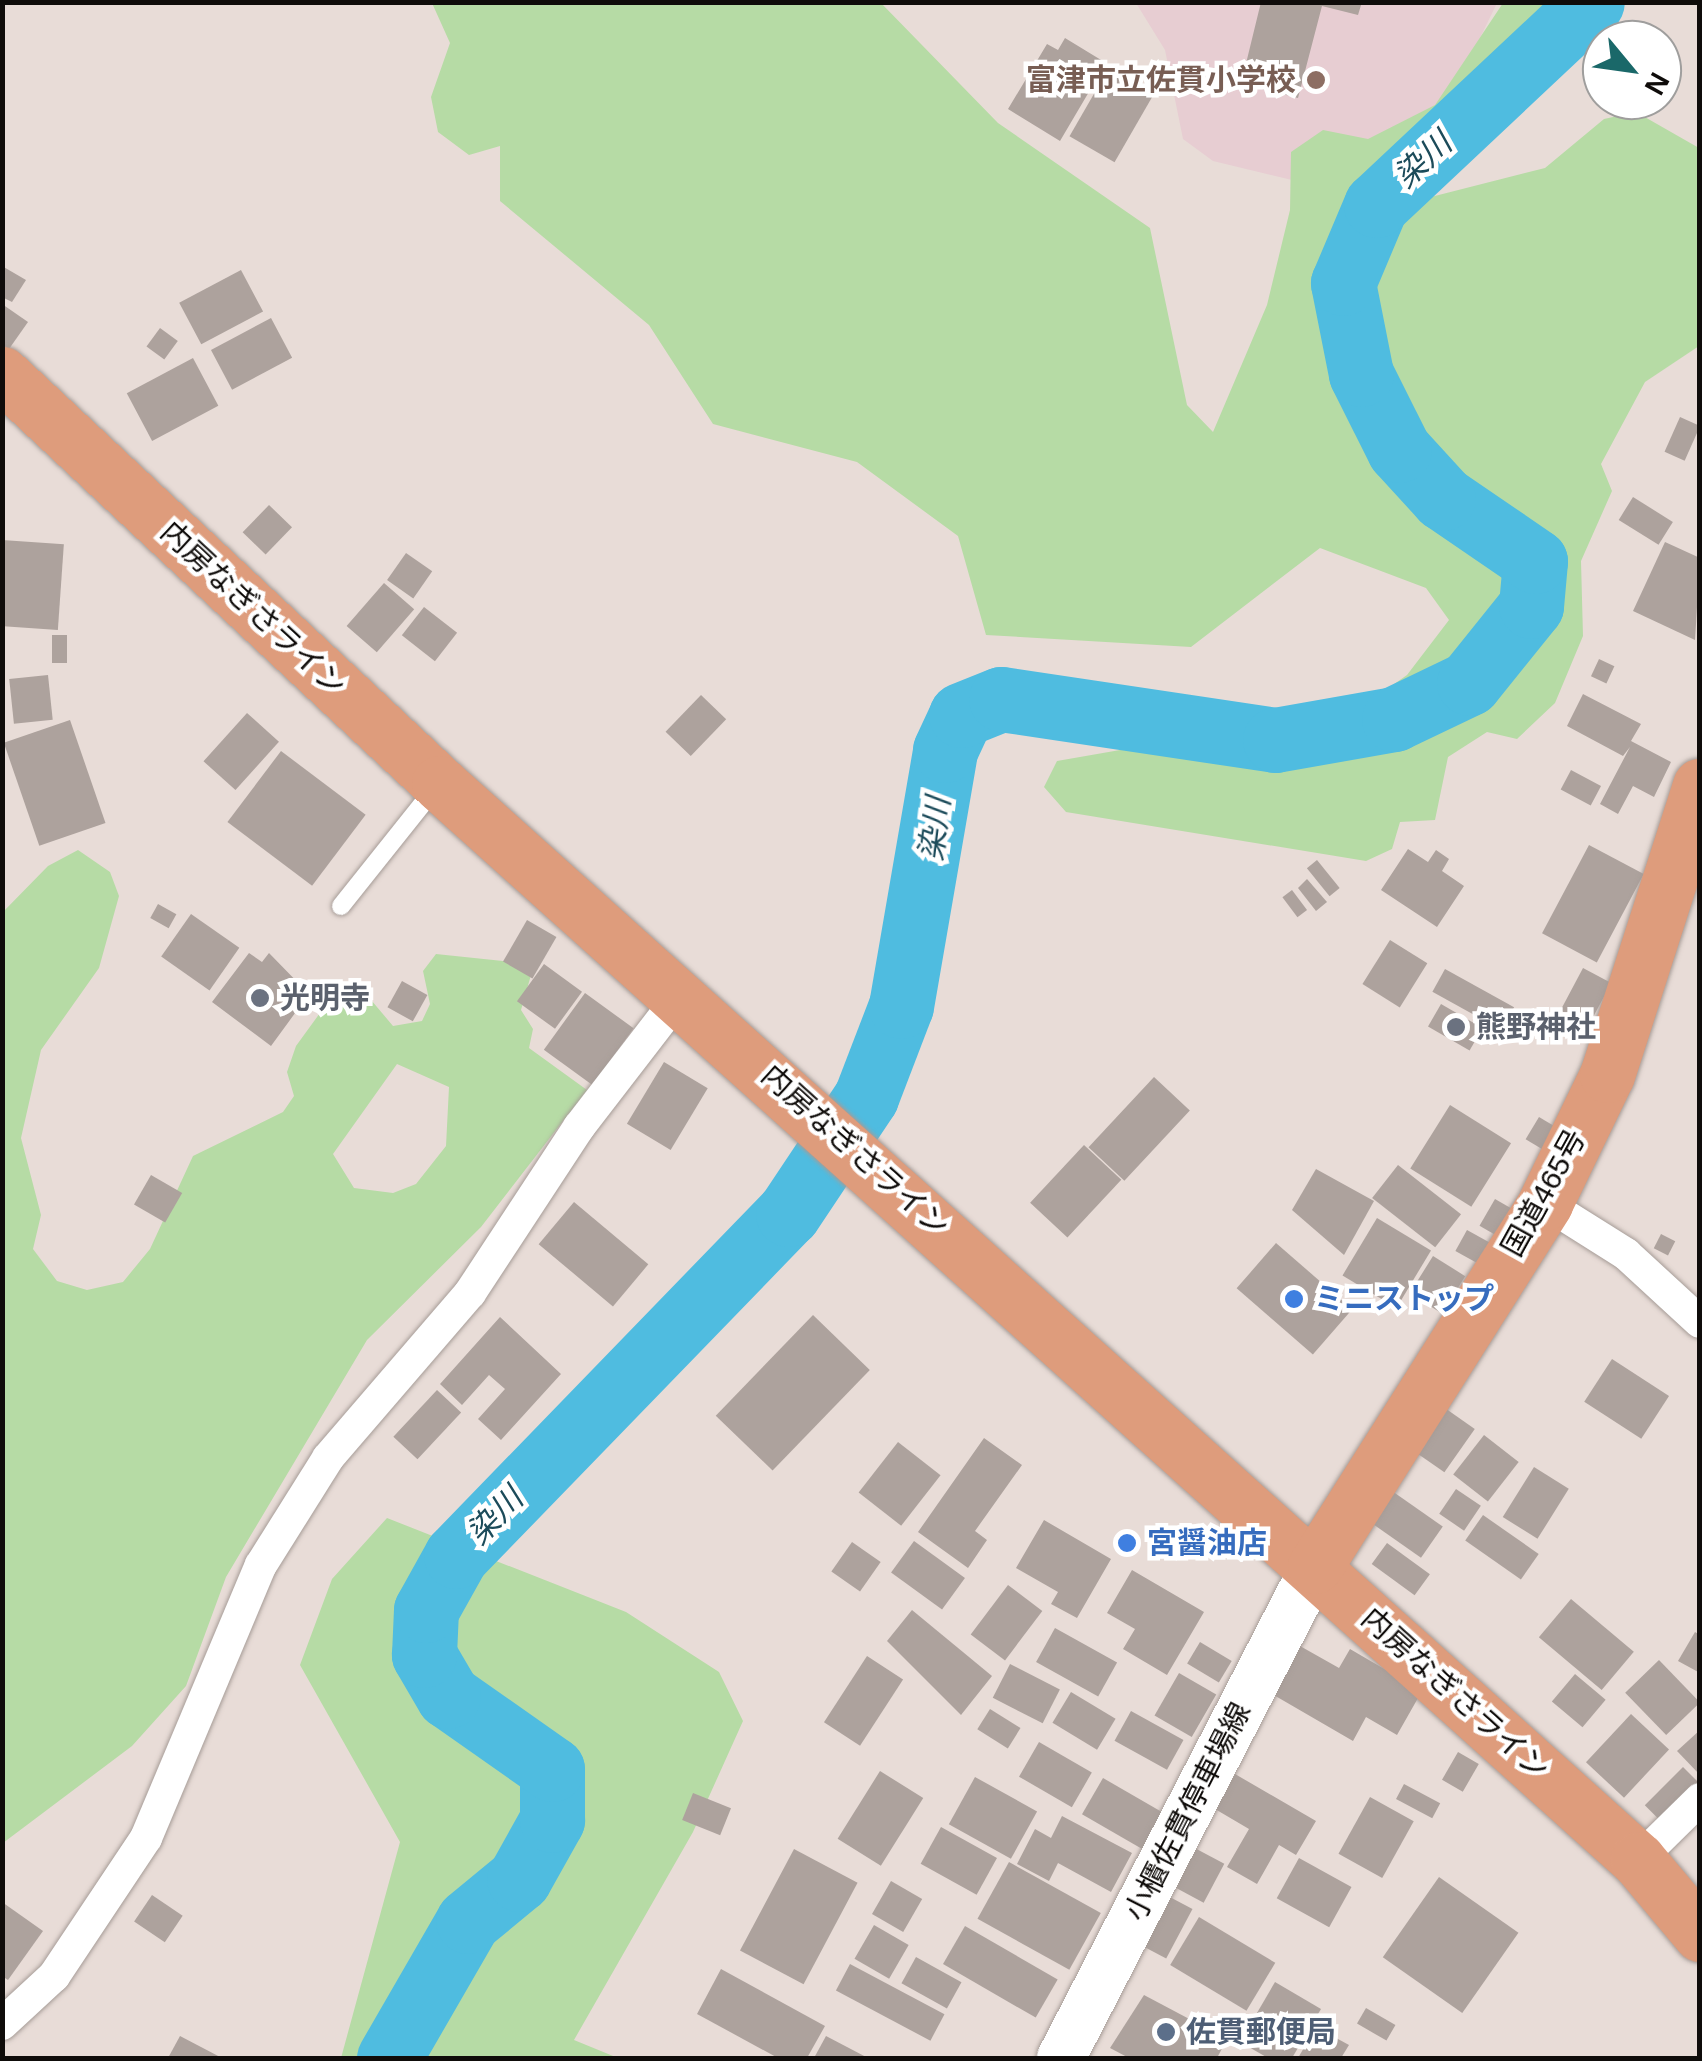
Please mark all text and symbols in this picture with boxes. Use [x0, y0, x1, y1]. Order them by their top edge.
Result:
north arrow [1582, 20, 1682, 120]
place label: 富津市立佐貫小学校 [1026, 62, 1296, 98]
text: N [1638, 67, 1675, 100]
marker: 富津市立佐貫小学校 [1305, 69, 1327, 91]
water label: 染川 [1387, 124, 1459, 196]
street label: 内房なぎさライン [153, 514, 353, 704]
water label: 染川 [912, 795, 958, 863]
place label: 光明寺 [280, 980, 370, 1016]
marker: 光明寺 [249, 987, 271, 1009]
place label: 熊野神社 [1476, 1009, 1596, 1045]
marker: 熊野神社 [1445, 1016, 1467, 1038]
street label: 内房なぎさライン [754, 1057, 956, 1245]
street label: 国道465号 [1494, 1123, 1594, 1263]
place label: ミニストップ [1314, 1281, 1494, 1317]
marker: ミニストップ [1283, 1288, 1305, 1310]
water label: 染川 [459, 1480, 531, 1552]
place label: 宮醤油店 [1147, 1525, 1267, 1561]
marker: 宮醤油店 [1116, 1532, 1138, 1554]
street label: 内房なぎさライン [1354, 1600, 1556, 1788]
street label: 小櫃佐貫停車場線 [1117, 1697, 1259, 1927]
place label: 佐貫郵便局 [1186, 2014, 1336, 2050]
marker: 佐貫郵便局 [1155, 2021, 1177, 2043]

